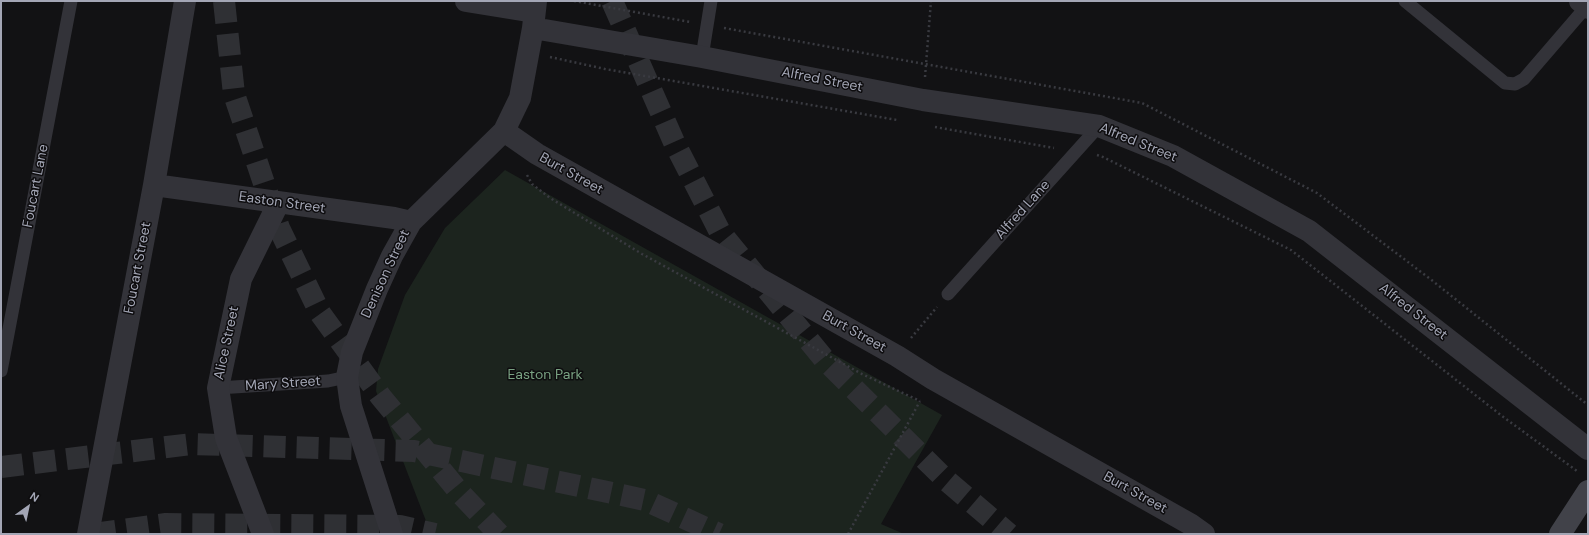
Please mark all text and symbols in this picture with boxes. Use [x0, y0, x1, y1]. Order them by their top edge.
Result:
street label: Alfred Street [780, 64, 864, 96]
street label: Alfred Street [1097, 120, 1179, 166]
street label: Foucart Lane [20, 143, 52, 229]
street label: Burt Street [536, 150, 606, 198]
street label: Alfred Lane [992, 177, 1054, 243]
street label: Easton Street [238, 189, 326, 217]
street label: Foucart Street [121, 221, 155, 315]
street label: Denison Street [358, 227, 414, 321]
street label: Alfred Street [1375, 280, 1451, 344]
street label: Alice Street [211, 305, 243, 381]
street label: Burt Street [819, 308, 889, 356]
park label: Easton Park [507, 367, 583, 383]
street label: Mary Street [245, 373, 321, 395]
street label: Burt Street [1100, 469, 1170, 517]
north arrow [8, 487, 48, 527]
text: N [27, 489, 42, 505]

